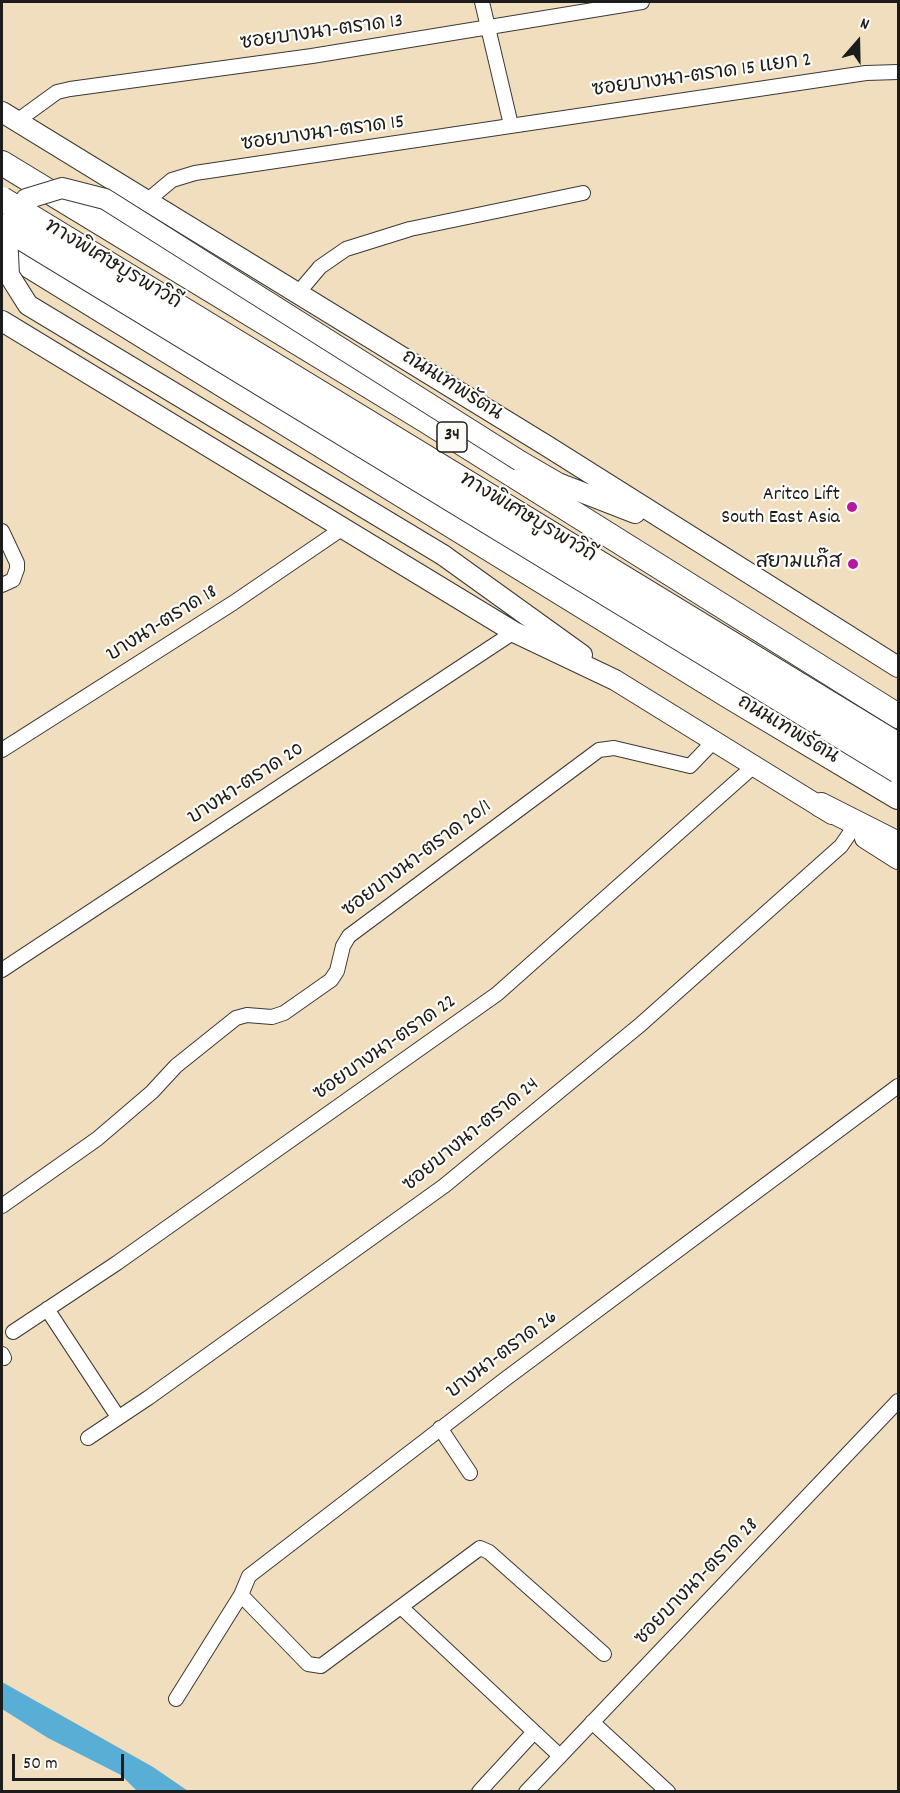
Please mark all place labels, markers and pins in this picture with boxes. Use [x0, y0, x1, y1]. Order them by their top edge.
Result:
place label: Aritco Lift South East Asia [721, 484, 840, 531]
marker: Aritco Lift South East Asia [845, 500, 859, 514]
place label: สยามแก๊ส [756, 552, 841, 576]
marker: สยามแก๊ส [846, 557, 860, 571]

